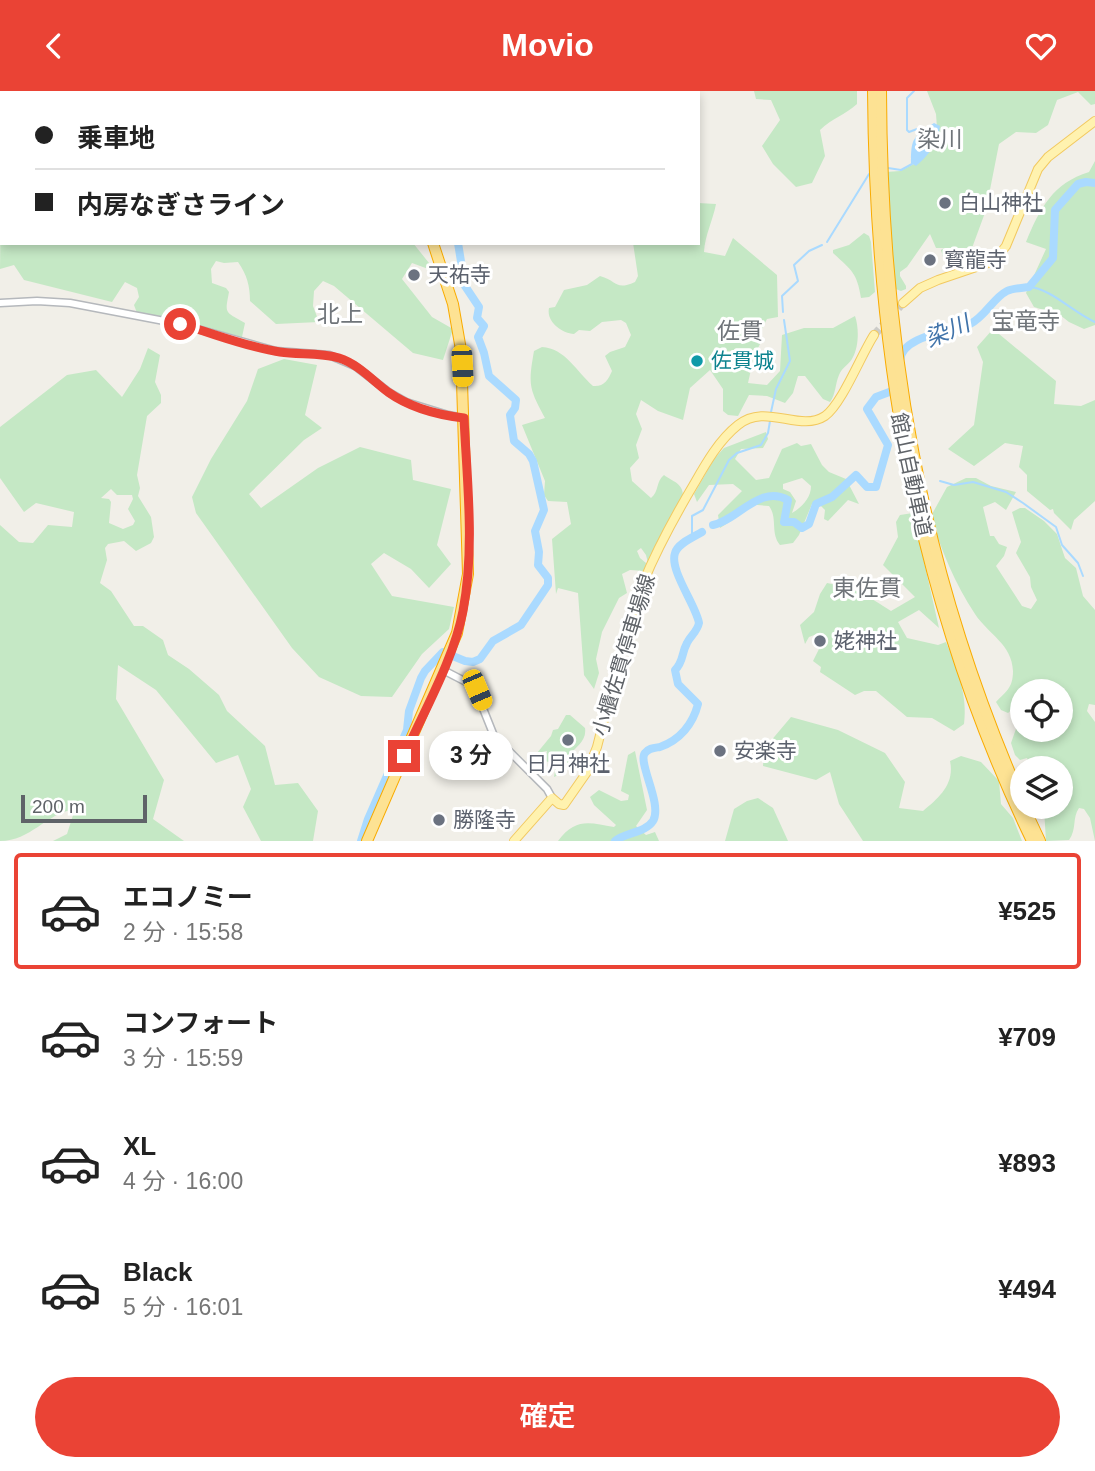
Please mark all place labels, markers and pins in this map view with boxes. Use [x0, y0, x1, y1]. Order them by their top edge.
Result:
place label: 白山神社 [959, 191, 1043, 214]
marker: 白山神社 [937, 195, 953, 211]
place label: 寳龍寺 [944, 248, 1007, 271]
marker: 寳龍寺 [922, 252, 938, 268]
place label: 天祐寺 [428, 263, 491, 286]
marker: 天祐寺 [406, 267, 422, 283]
place label: 佐貫城 [711, 349, 774, 372]
marker: 佐貫城 [689, 353, 705, 369]
place label: 姥神社 [834, 629, 897, 652]
marker: 姥神社 [812, 633, 828, 649]
marker: 日月神社 [560, 732, 576, 748]
place label: 安楽寺 [734, 739, 797, 762]
marker: 安楽寺 [712, 743, 728, 759]
place label: 日月神社 [526, 752, 610, 775]
place label: 勝隆寺 [453, 808, 516, 831]
marker: 勝隆寺 [431, 812, 447, 828]

